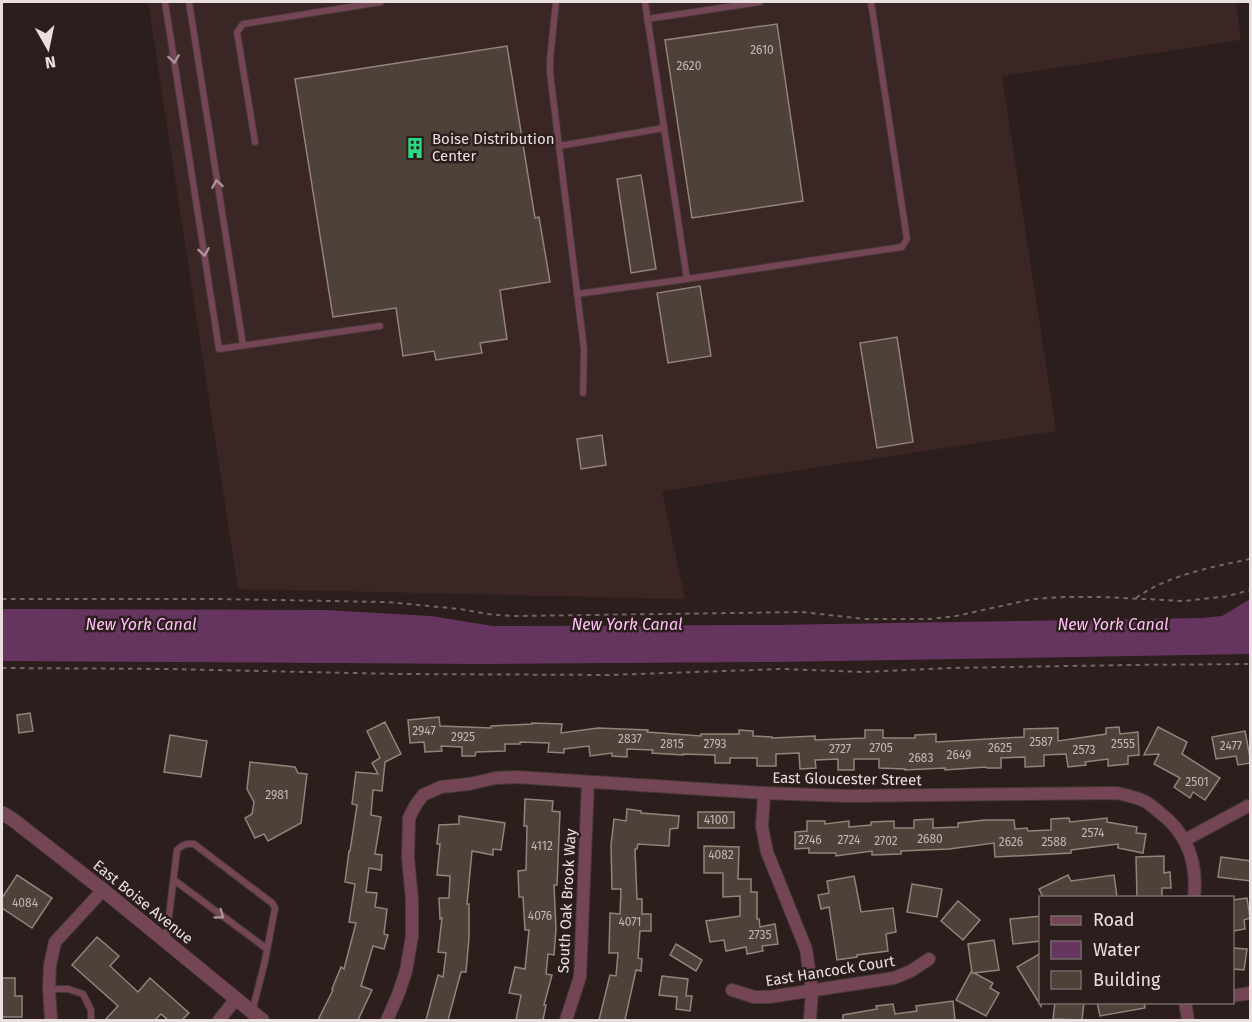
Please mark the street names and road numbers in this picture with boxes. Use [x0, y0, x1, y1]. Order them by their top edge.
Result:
street label: East Gloucester Street [772, 769, 922, 789]
street label: South Oak Brook Way [554, 828, 580, 974]
street label: East Boise Avenue [89, 856, 197, 948]
street label: East Hancock Court [764, 952, 897, 990]

